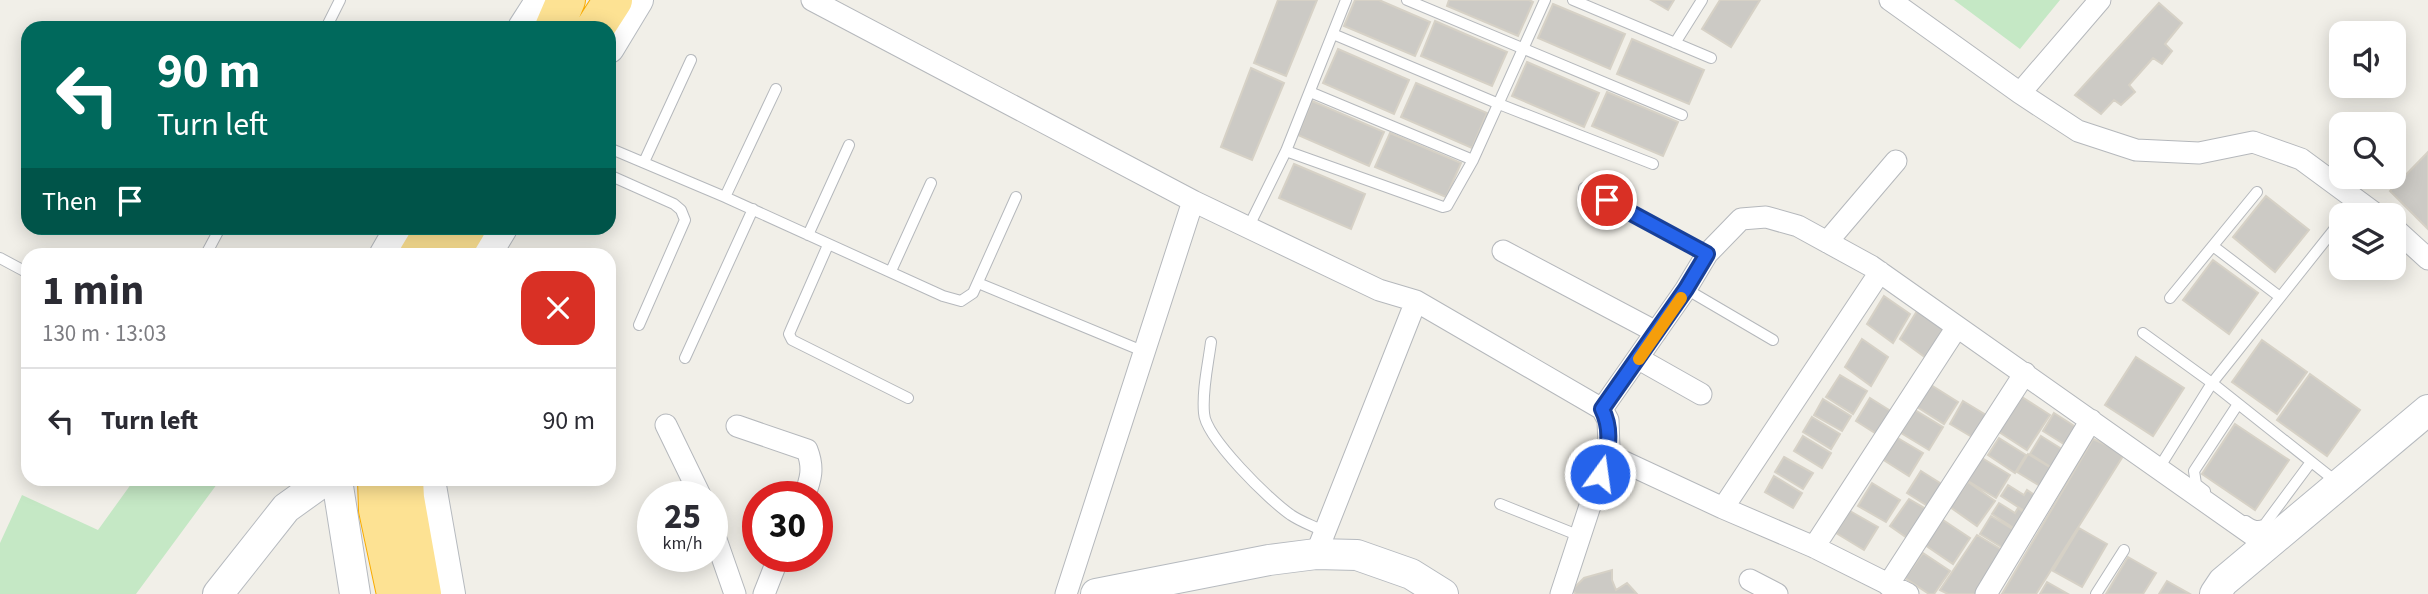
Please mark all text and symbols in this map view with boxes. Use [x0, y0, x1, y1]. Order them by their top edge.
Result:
map controls [2329, 21, 2406, 280]
button: sound [2329, 21, 2406, 98]
text: 90 m [157, 37, 261, 107]
icon: left [42, 49, 133, 140]
text: Turn left [157, 102, 268, 148]
button: search [2329, 112, 2406, 189]
pin [1577, 170, 1637, 230]
icon: arrive [1588, 181, 1626, 219]
icon: arrive [111, 182, 149, 220]
text: Then [42, 183, 97, 220]
button: layers [2329, 203, 2406, 280]
text: 1 min [42, 261, 144, 321]
button: close [521, 271, 595, 345]
text: 130 m · 13:03 [42, 317, 166, 350]
icon: left [42, 402, 80, 440]
text: Turn left [101, 402, 198, 439]
text: 90 m [542, 402, 595, 439]
position arrow [1563, 437, 1637, 511]
speed limit sign: 30 [742, 481, 833, 572]
text: 25 [664, 492, 701, 542]
text: km/h [663, 531, 702, 556]

